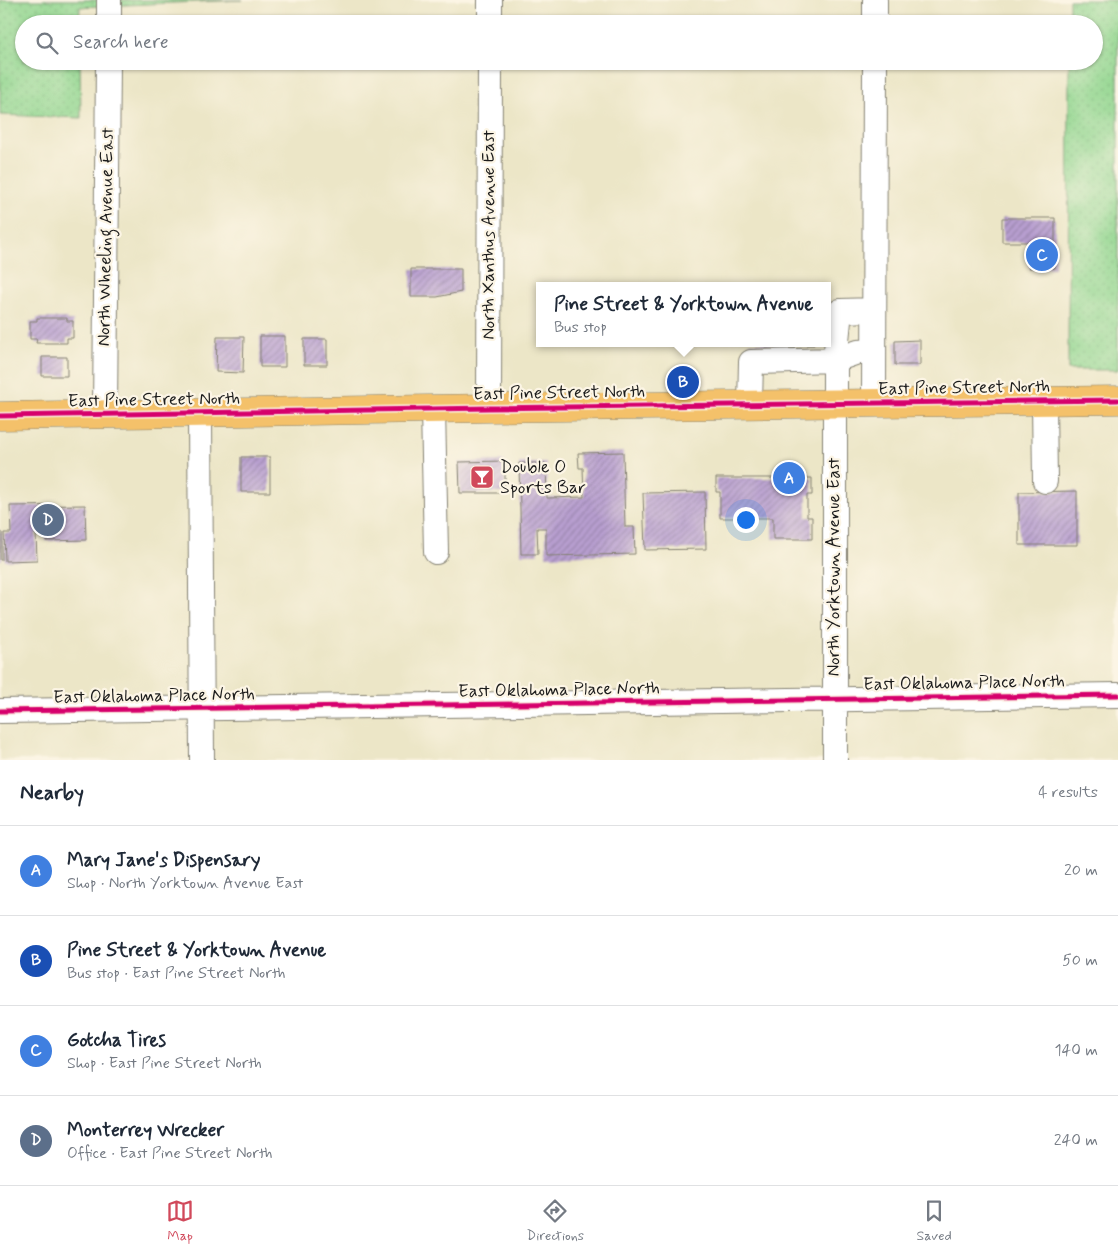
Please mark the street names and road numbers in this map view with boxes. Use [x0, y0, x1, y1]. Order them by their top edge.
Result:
street label: North Wheeling Avenue East [92, 127, 122, 347]
street label: North Xanthus Avenue East [477, 130, 501, 340]
street label: East Pine Street North [878, 374, 1050, 402]
street label: East Pine Street North [473, 379, 645, 407]
street label: East Pine Street North [68, 386, 240, 414]
street label: North Yorktown Avenue East [822, 457, 846, 677]
street label: East Oklahoma Place North [863, 669, 1065, 697]
street label: East Oklahoma Place North [458, 676, 660, 704]
street label: East Oklahoma Place North [53, 682, 255, 710]

